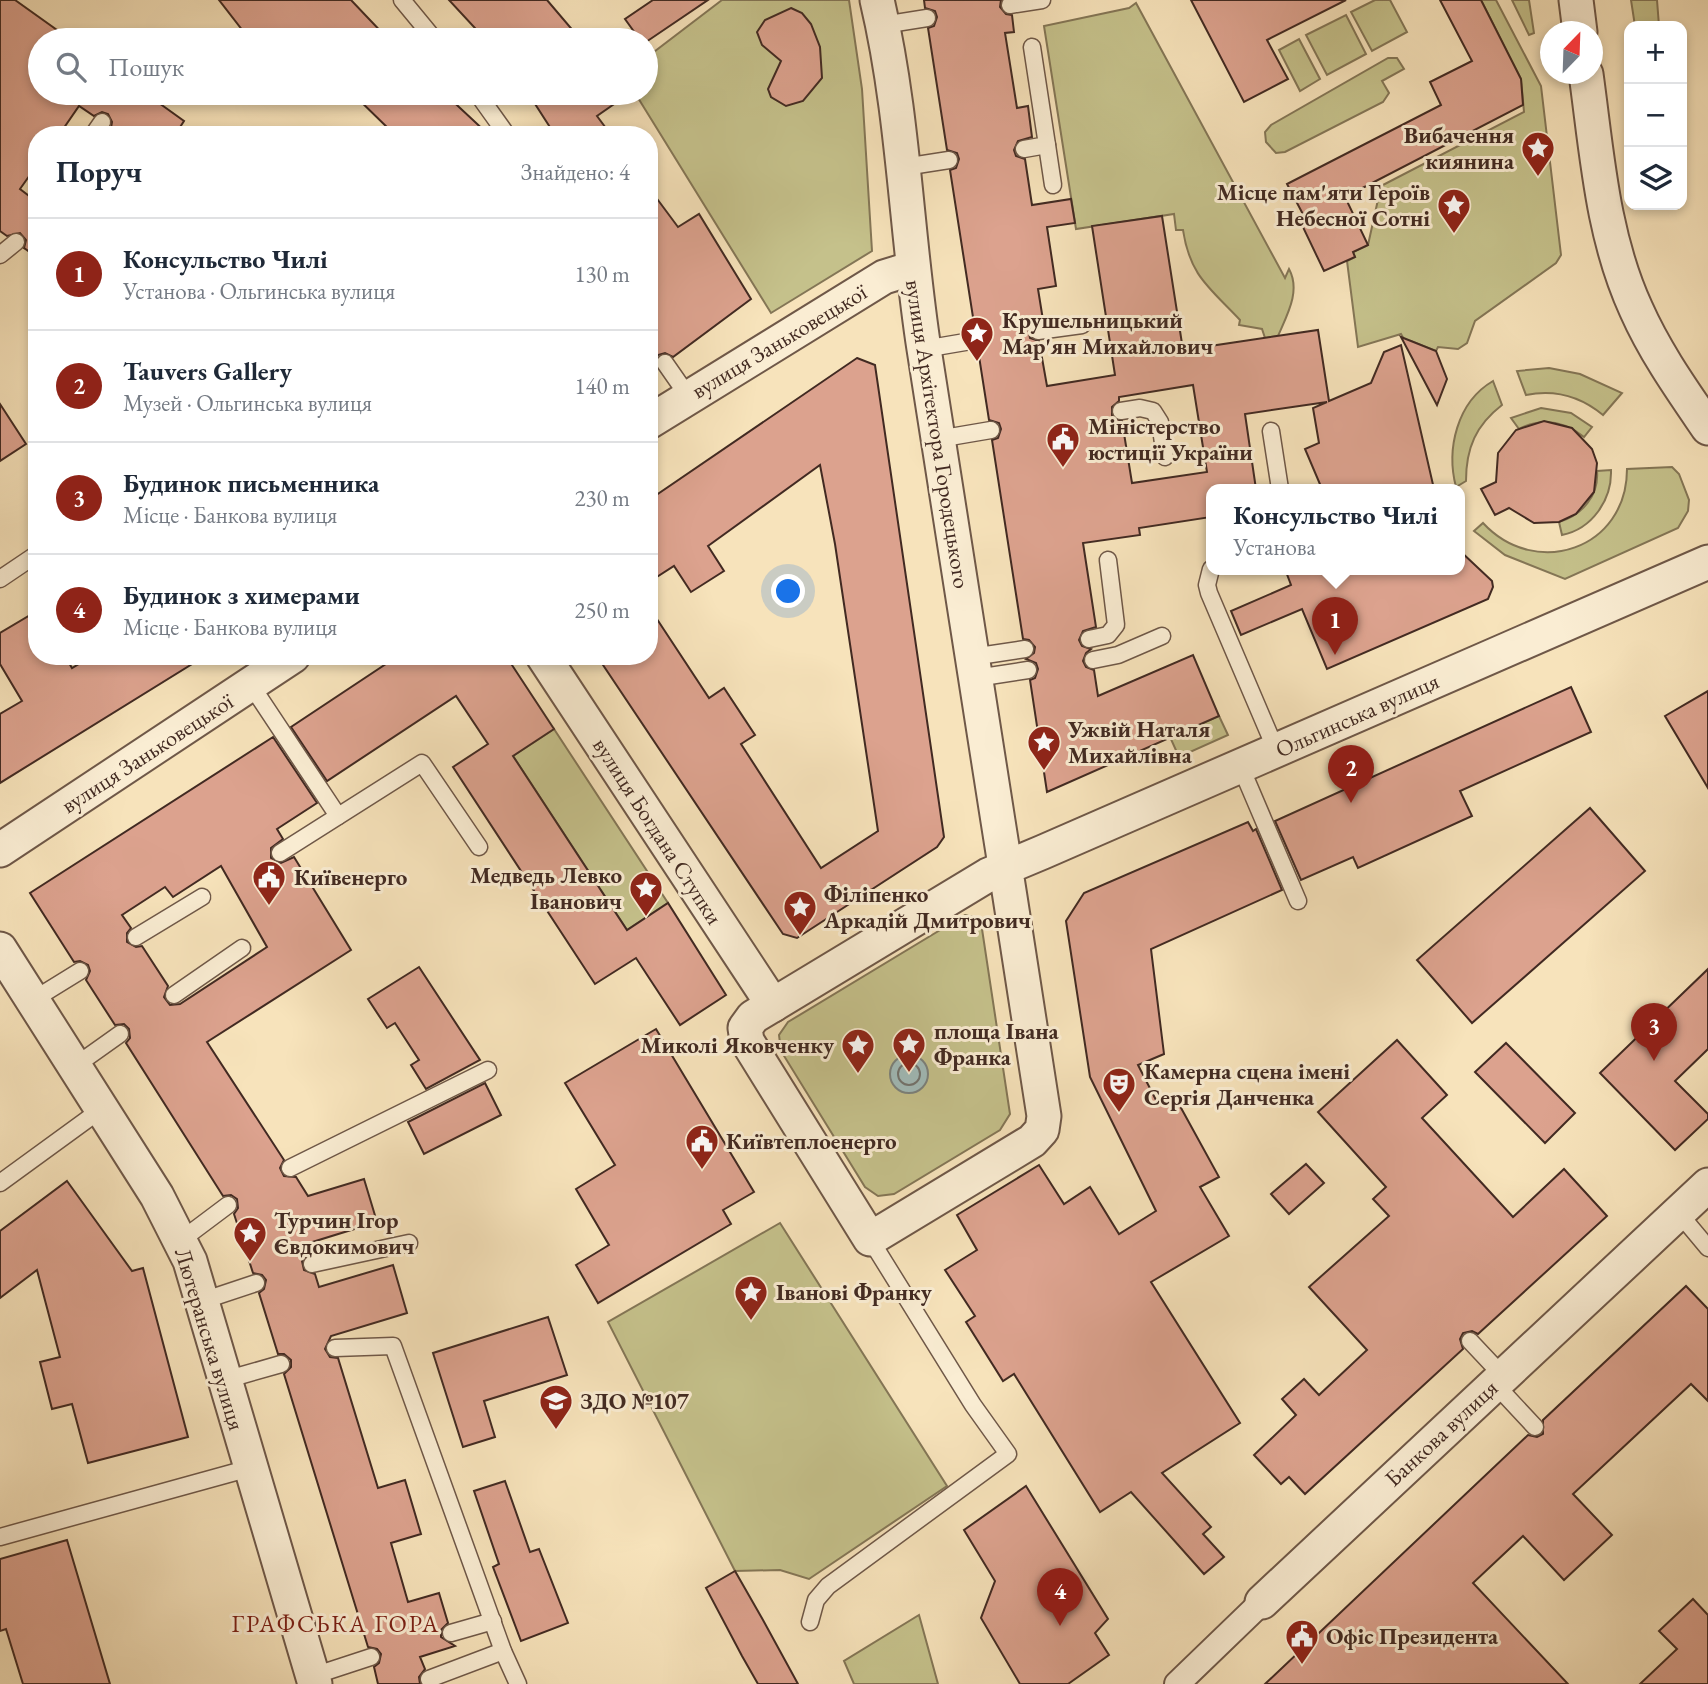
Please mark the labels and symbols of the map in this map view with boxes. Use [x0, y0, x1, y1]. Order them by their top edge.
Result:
north arrow [1540, 21, 1603, 84]
place label: Вибачення киянина [1404, 120, 1515, 176]
place icon: Вибачення киянина [1519, 129, 1557, 178]
place label: Місце пам'яти Героїв Небесної Сотні [1217, 177, 1430, 233]
place icon: Місце пам'яти Героїв Небесної Сотні [1435, 186, 1473, 235]
street label: вулиця Заньковецької [686, 276, 873, 405]
street label: вулиця Архітектора Городецького [899, 277, 977, 591]
place label: Крушельницький Мар'ян Михайлович [1002, 305, 1213, 361]
place icon: Крушельницький Мар'ян Михайлович [958, 314, 996, 363]
place label: Міністерство юстиції України [1088, 411, 1253, 467]
public building icon: Міністерство юстиції України [1044, 420, 1082, 469]
your location [771, 574, 805, 608]
pin: 1 [1312, 597, 1358, 655]
street label: Ольгинська вулиця [1271, 666, 1443, 764]
street label: вулиця Заньковецької [55, 685, 240, 820]
place label: Ужвій Наталя Михайлівна [1067, 714, 1210, 770]
place icon: Ужвій Наталя Михайлівна [1025, 723, 1063, 772]
street label: вулиця Богдана Ступки [586, 732, 730, 930]
pin: 2 [1328, 745, 1374, 803]
public building icon: Київенерго [250, 858, 288, 907]
place label: Медведь Левко Іванович [470, 860, 622, 916]
place label: Київенерго [294, 862, 408, 892]
place icon: Медведь Левко Іванович [627, 869, 665, 918]
place label: Філіпенко Аркадій Дмитрович [823, 879, 1031, 935]
place icon: Філіпенко Аркадій Дмитрович [781, 888, 819, 937]
pin: 3 [1631, 1003, 1677, 1061]
place label: площа Івана Франка [934, 1016, 1060, 1072]
place icon: площа Івана Франка [890, 1025, 928, 1074]
place icon: Миколі Яковченку [839, 1026, 877, 1075]
place label: Миколі Яковченку [640, 1030, 835, 1060]
place label: Камерна сцена імені Сергія Данченка [1144, 1056, 1350, 1112]
theatre icon: Камерна сцена імені Сергія Данченка [1100, 1065, 1138, 1114]
public building icon: Київтеплоенерго [683, 1122, 721, 1171]
place label: Київтеплоенерго [726, 1126, 897, 1156]
place label: Турчин Ігор Євдокимович [274, 1205, 415, 1261]
place icon: Турчин Ігор Євдокимович [231, 1214, 269, 1263]
street label: Лютеранська вулиця [168, 1244, 252, 1434]
place icon: Іванові Франку [732, 1273, 770, 1322]
place label: Іванові Франку [776, 1277, 933, 1307]
street label: Банкова вулиця [1378, 1373, 1504, 1493]
school or university icon: ЗДО №107 [537, 1382, 575, 1431]
place label: ЗДО №107 [580, 1386, 690, 1416]
pin: 4 [1037, 1568, 1083, 1626]
district label: ГРАФСЬКА ГОРА [232, 1608, 440, 1639]
public building icon: Офіс Президента [1283, 1617, 1321, 1666]
place label: Офіс Президента [1326, 1621, 1499, 1651]

